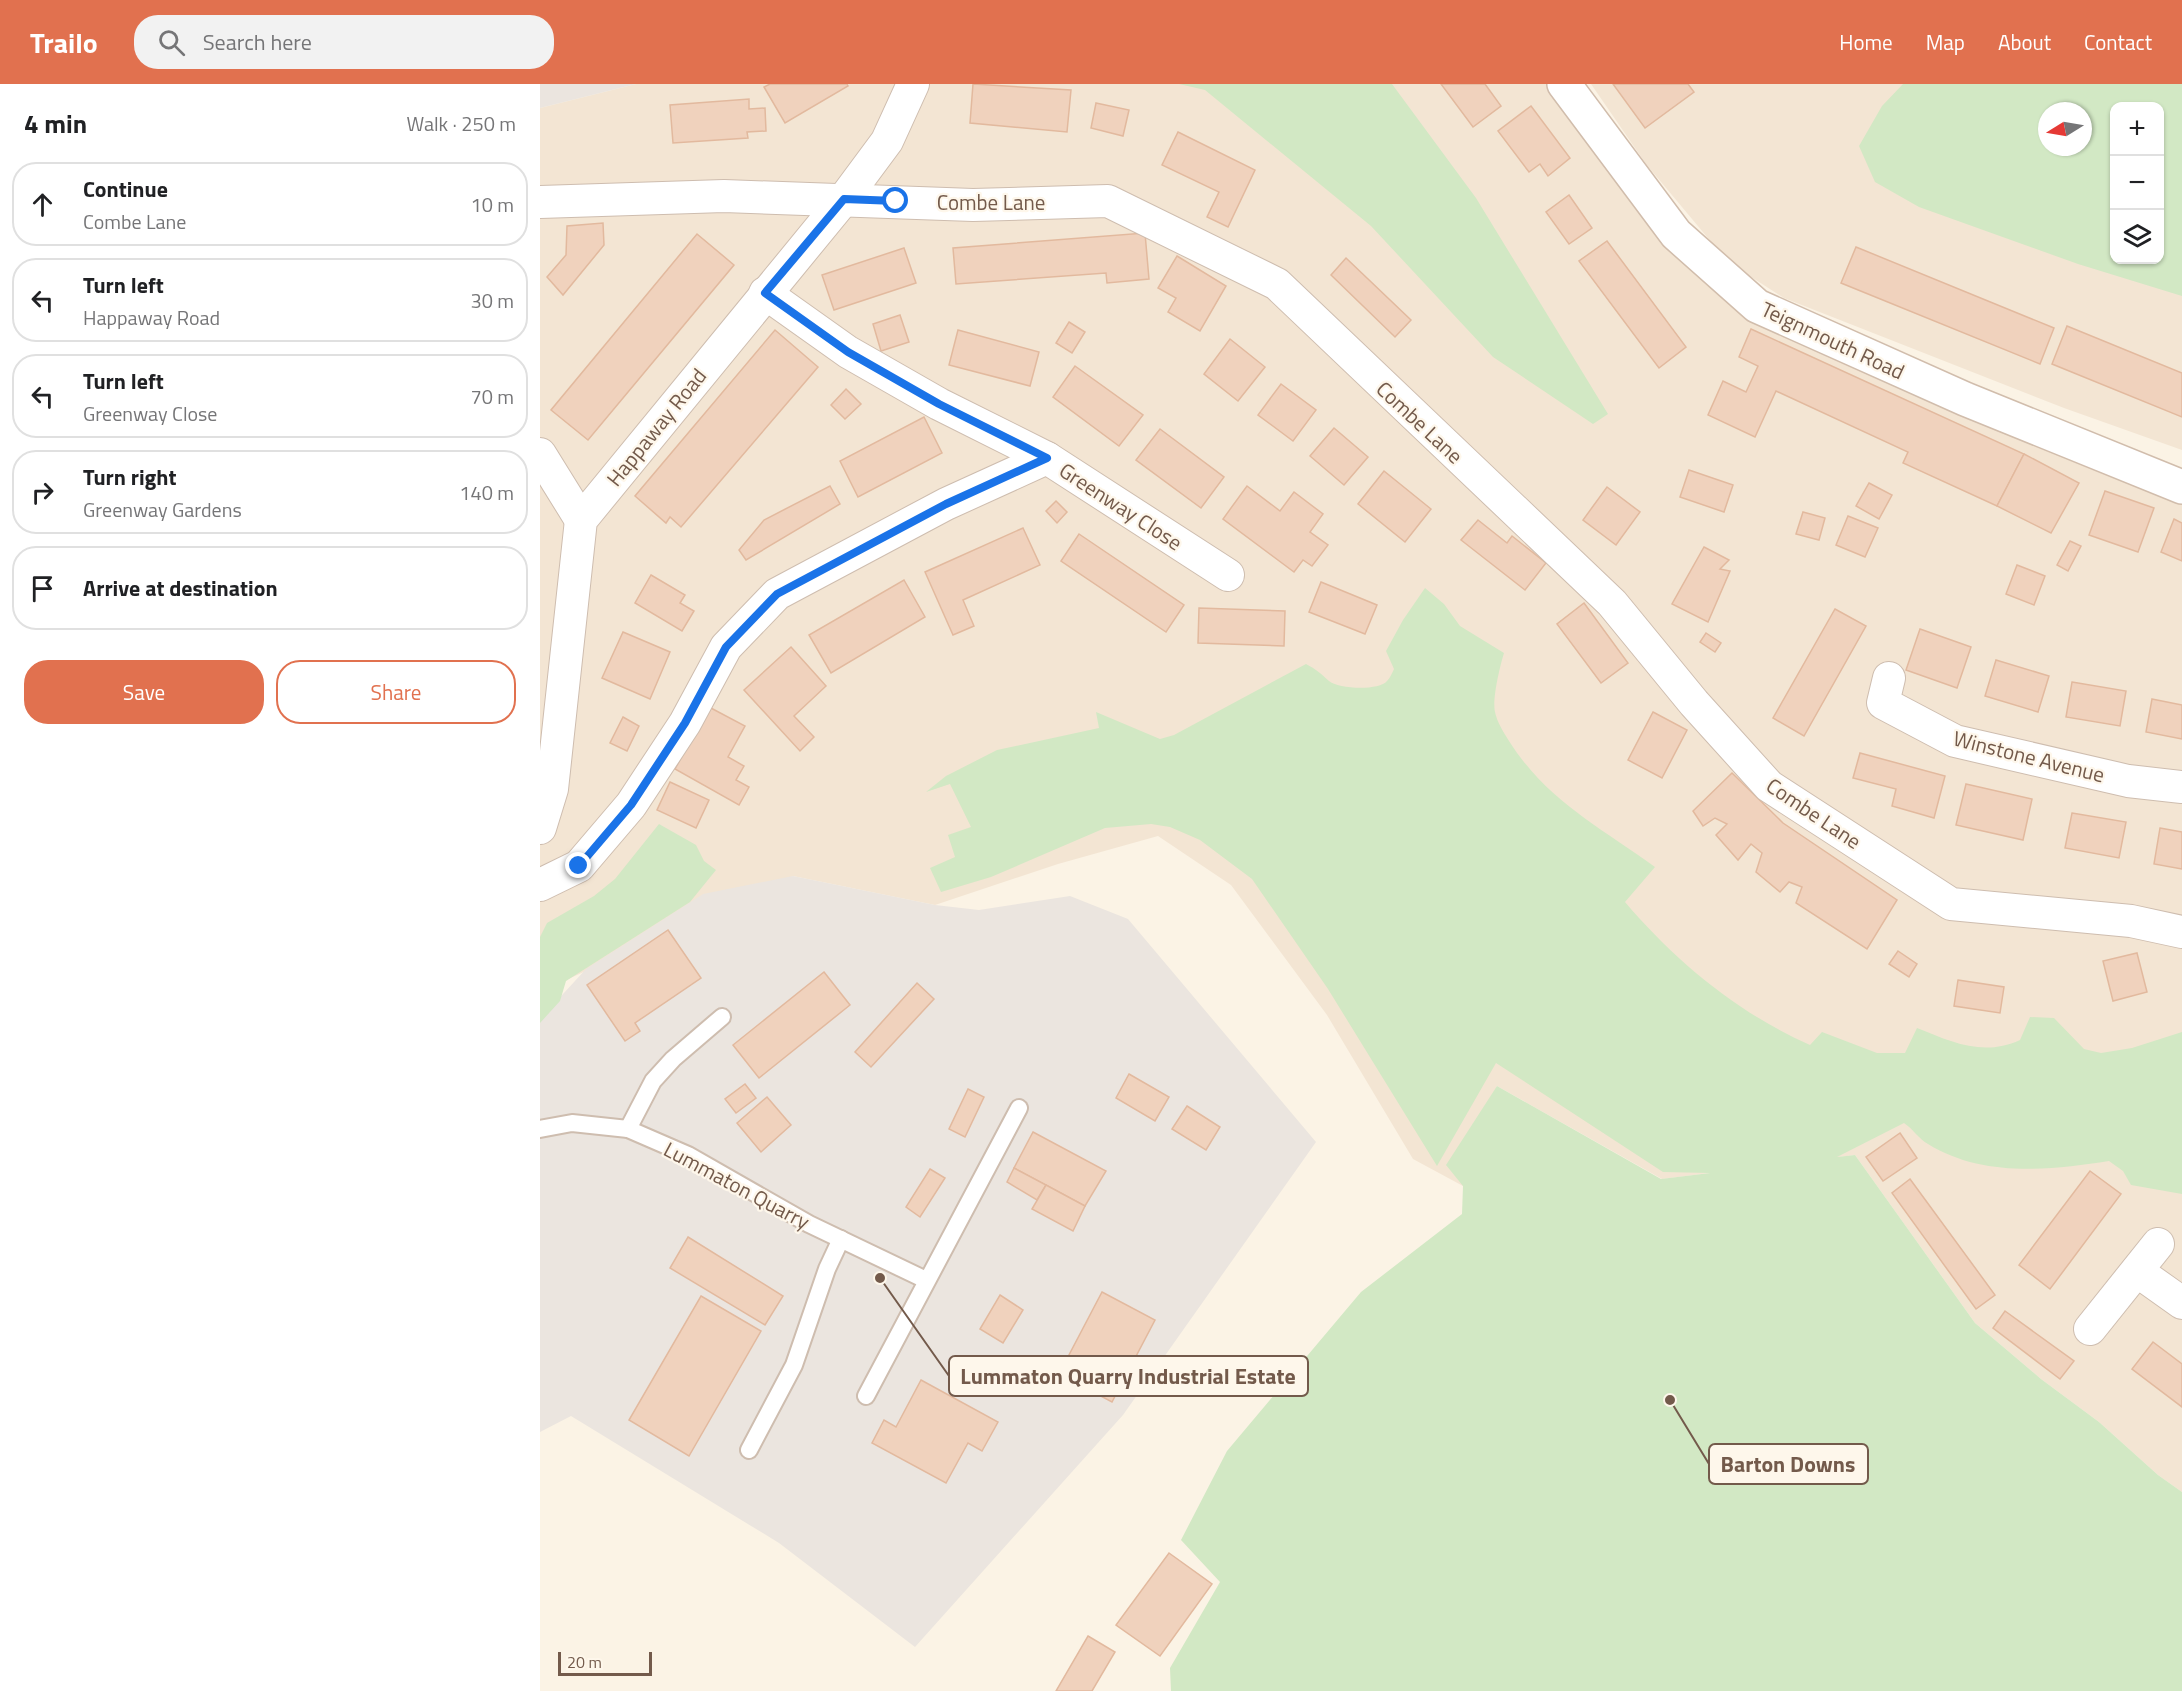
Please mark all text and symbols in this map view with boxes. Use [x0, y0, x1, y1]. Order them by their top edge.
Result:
search box [134, 15, 554, 69]
text: Trailo [30, 21, 98, 64]
text: Search here [203, 25, 312, 59]
icon: search [155, 26, 188, 59]
text: Home [1839, 26, 1893, 58]
text: Map [1926, 26, 1965, 58]
text: About [1998, 26, 2051, 58]
text: Contact [2084, 26, 2152, 58]
north arrow [2038, 102, 2092, 156]
map controls [2110, 102, 2164, 264]
button: + [2110, 102, 2164, 156]
text: 4 min [24, 104, 87, 143]
text: Walk · 250 m [407, 108, 516, 139]
button: − [2110, 156, 2164, 210]
text: Continue [83, 172, 168, 206]
street label: Combe Lane [937, 186, 1045, 218]
route start [882, 187, 908, 213]
icon: ahead [26, 188, 59, 221]
text: 10 m [470, 189, 514, 220]
text: Combe Lane [83, 206, 186, 237]
button: layers [2110, 210, 2164, 264]
text: Turn left [83, 268, 164, 302]
icon: left [26, 284, 59, 317]
text: 30 m [470, 285, 514, 316]
street label: Teignmouth Road [1756, 293, 1910, 387]
text: Happaway Road [83, 302, 220, 333]
street label: Happaway Road [598, 361, 714, 493]
text: Turn left [83, 364, 164, 398]
street label: Combe Lane [1369, 373, 1471, 471]
icon: left [26, 380, 59, 413]
text: 70 m [470, 381, 514, 412]
text: Greenway Close [83, 398, 217, 429]
street label: Greenway Close [1053, 454, 1189, 558]
text: Turn right [83, 460, 177, 494]
icon: right [26, 476, 59, 509]
text: 140 m [459, 477, 514, 508]
text: Greenway Gardens [83, 494, 242, 525]
text: Arrive at destination [83, 571, 278, 605]
icon: arrive [26, 572, 59, 605]
button: Save [24, 660, 264, 724]
button: Share [276, 660, 516, 724]
street label: Winstone Avenue [1950, 722, 2108, 790]
street label: Combe Lane [1760, 769, 1868, 857]
route end [565, 852, 591, 878]
street label: Lummaton Quarry [658, 1133, 816, 1237]
callout: Lummaton Quarry Industrial Estate [949, 1356, 1308, 1396]
text: Lummaton Quarry Industrial Estate [960, 1359, 1296, 1393]
callout: Barton Downs [1709, 1444, 1868, 1484]
text: Barton Downs [1721, 1447, 1855, 1481]
scale bar [558, 1649, 652, 1676]
text: 20 m [567, 1650, 602, 1674]

